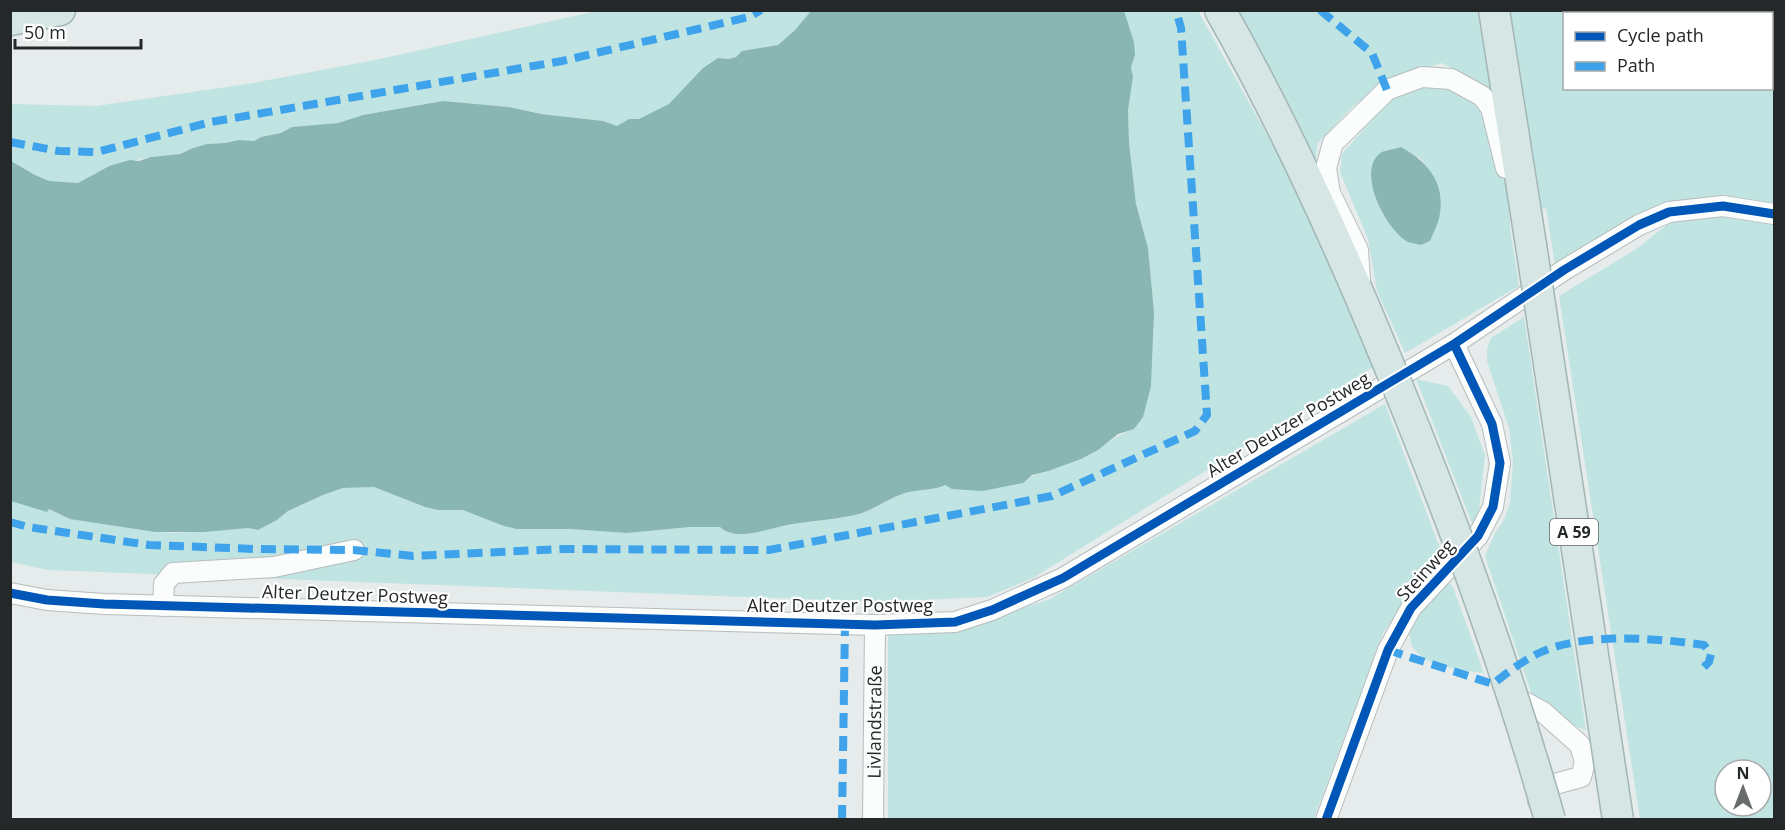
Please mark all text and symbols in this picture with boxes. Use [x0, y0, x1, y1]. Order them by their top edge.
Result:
scale bar [15, 12, 141, 50]
legend [1563, 12, 1773, 90]
text: 50 m [24, 20, 66, 44]
text: Cycle path [1617, 23, 1704, 47]
text: Path [1617, 53, 1655, 77]
street label: Alter Deutzer Postweg [1202, 366, 1374, 482]
road number: A 59 [1550, 519, 1598, 545]
street label: Steinweg [1391, 534, 1459, 606]
street label: Alter Deutzer Postweg [262, 579, 449, 609]
street label: Alter Deutzer Postweg [747, 593, 933, 617]
street label: Livlandstraße [861, 665, 887, 779]
north arrow [1713, 758, 1773, 818]
text: N [1736, 762, 1750, 784]

